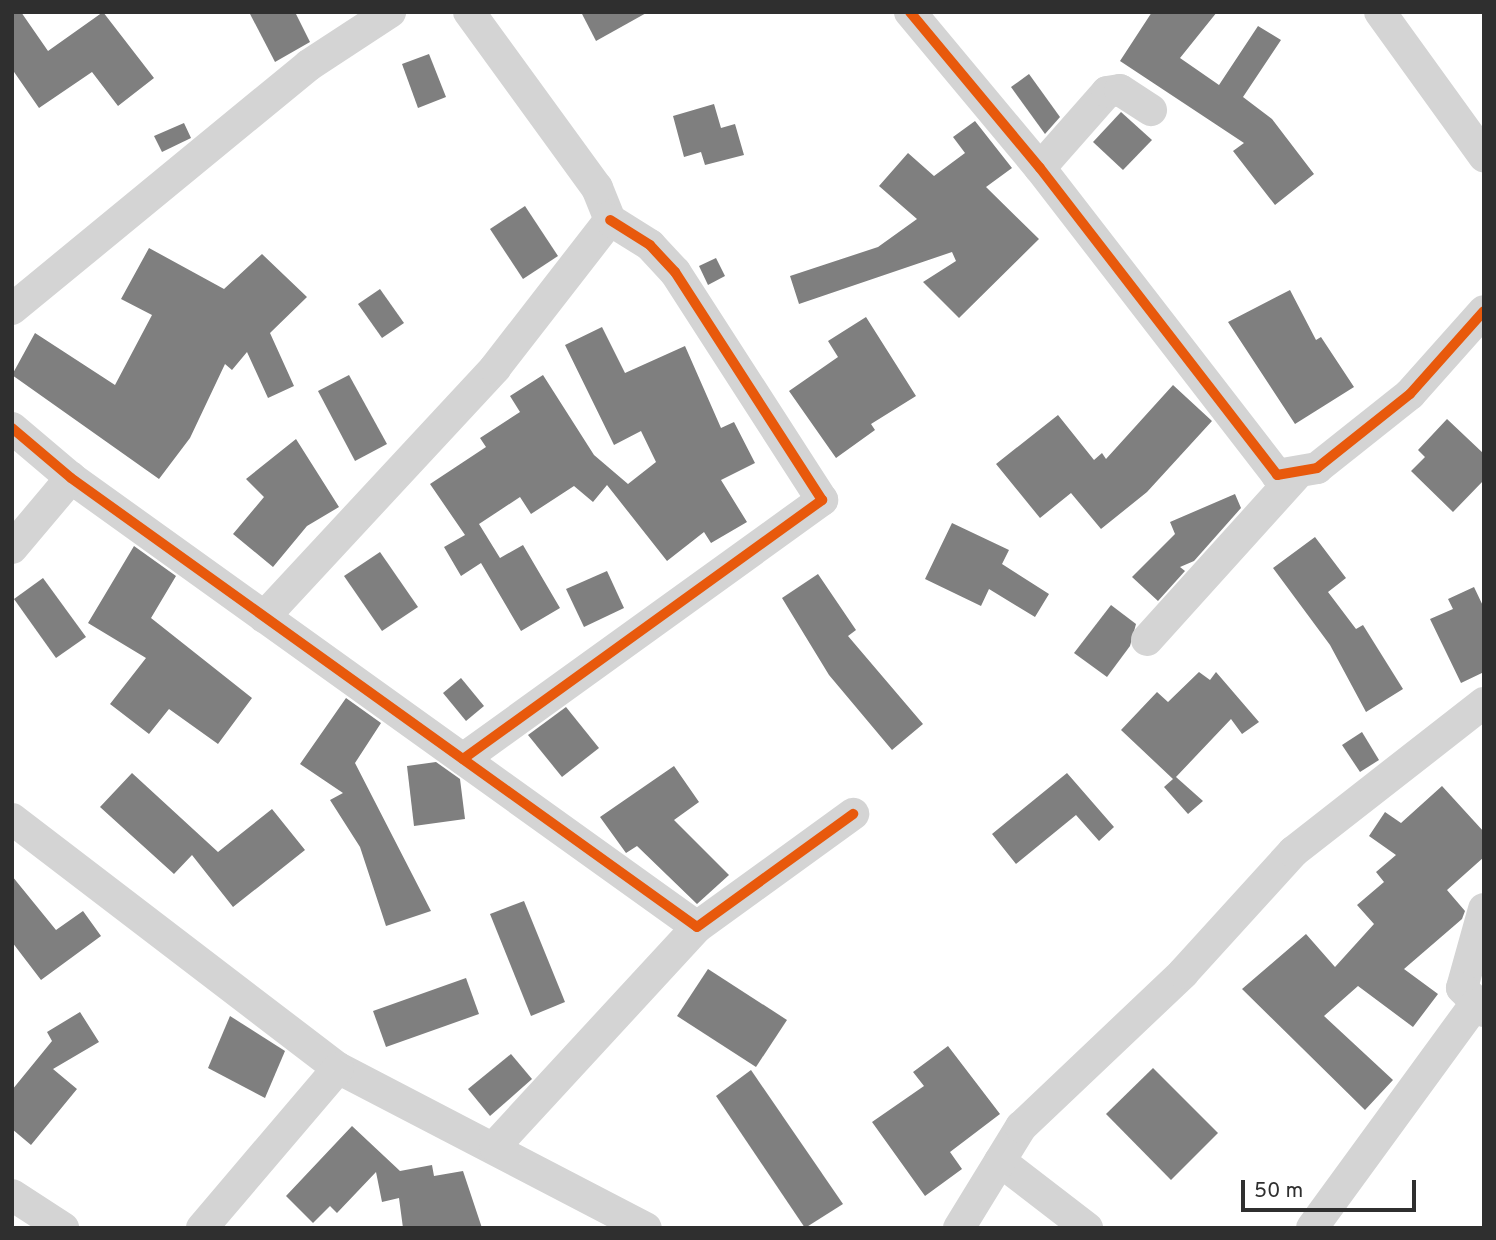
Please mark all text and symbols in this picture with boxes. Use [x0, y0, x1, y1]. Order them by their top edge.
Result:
scale bar [1244, 1166, 1419, 1210]
text: 50 m [1254, 1178, 1303, 1205]

